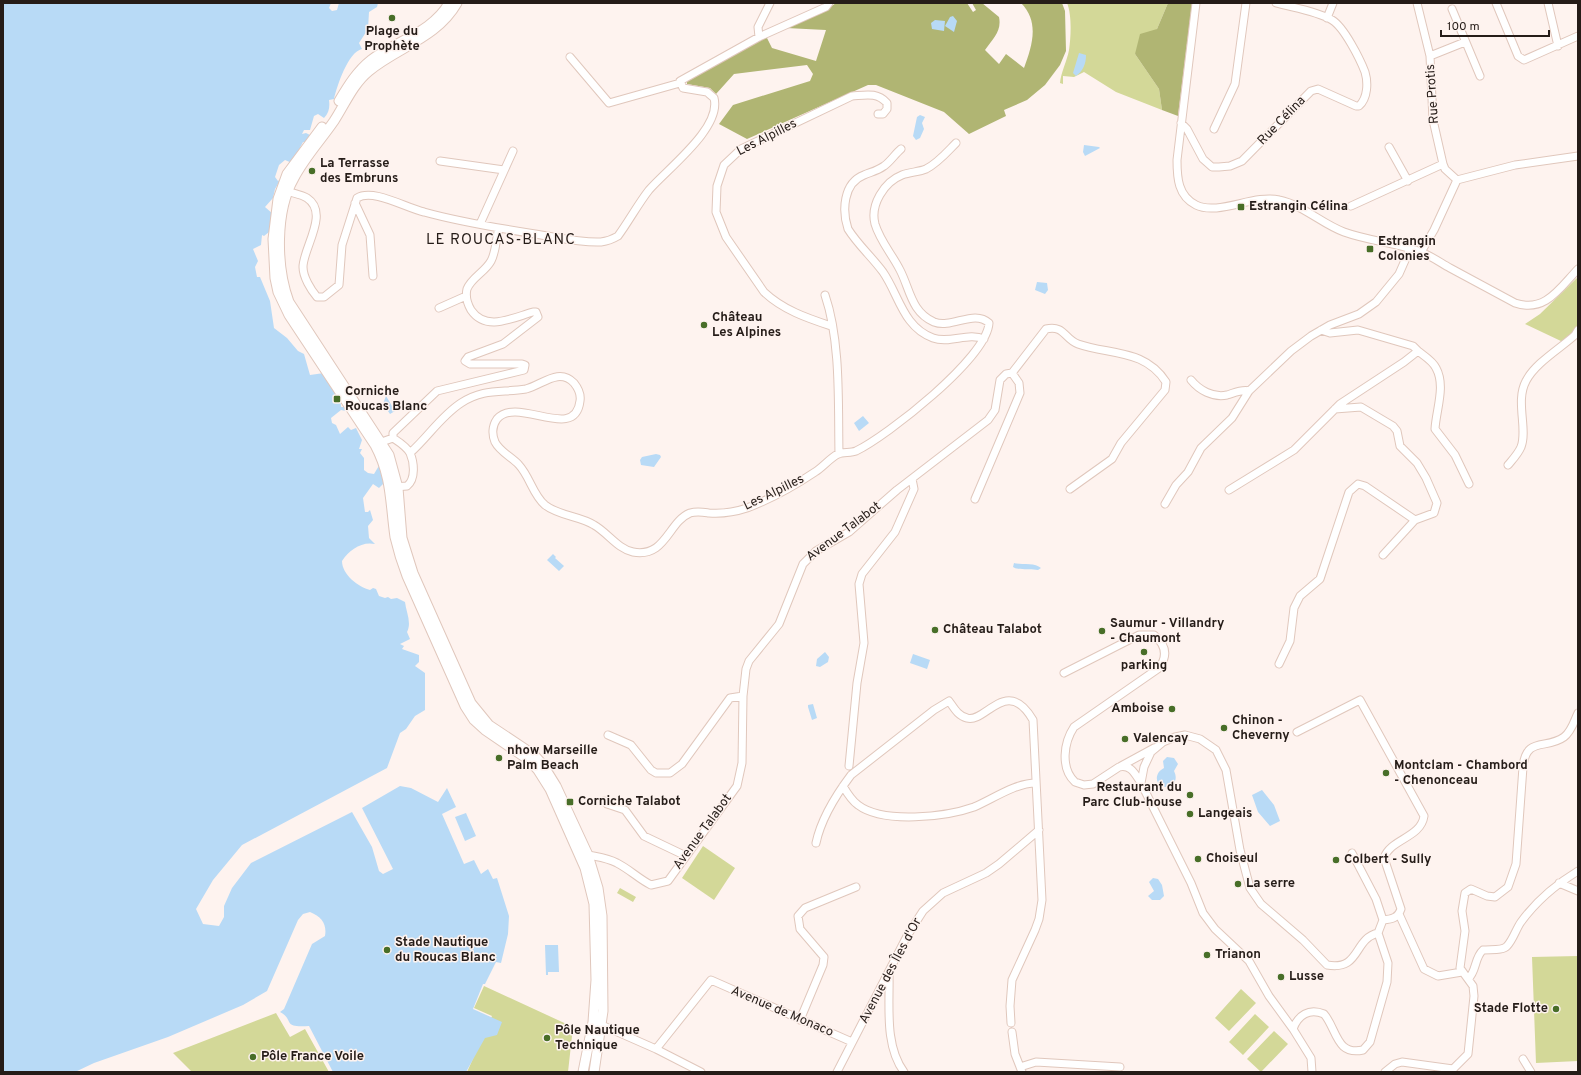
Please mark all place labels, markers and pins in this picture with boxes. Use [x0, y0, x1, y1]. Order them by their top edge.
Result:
marker: Plage du Prophète [387, 13, 397, 23]
place label: Plage du Prophète [364, 24, 420, 55]
place label: La Terrasse des Embruns [320, 156, 398, 187]
marker: La Terrasse des Embruns [307, 166, 317, 176]
place label: Estrangin Célina [1249, 199, 1348, 215]
marker: Estrangin Célina [1236, 202, 1246, 212]
place label: Estrangin Colonies [1378, 234, 1436, 265]
marker: Estrangin Colonies [1365, 244, 1375, 254]
place label: Château Les Alpines [712, 310, 781, 341]
marker: Château Les Alpines [699, 320, 709, 330]
place label: Corniche Roucas Blanc [345, 384, 427, 415]
marker: Corniche Roucas Blanc [332, 394, 342, 404]
place label: Saumur - Villandry - Chaumont [1110, 616, 1225, 647]
place label: Château Talabot [943, 622, 1042, 638]
marker: Château Talabot [930, 625, 940, 635]
marker: Saumur - Villandry - Chaumont [1097, 626, 1107, 636]
marker: parking [1139, 647, 1149, 657]
place label: parking [1121, 658, 1167, 674]
place label: Amboise [1111, 701, 1164, 717]
marker: Amboise [1167, 704, 1177, 714]
place label: Chinon - Cheverny [1232, 713, 1290, 744]
marker: Chinon - Cheverny [1219, 723, 1229, 733]
place label: Valencay [1133, 731, 1189, 747]
marker: Valencay [1120, 734, 1130, 744]
place label: nhow Marseille Palm Beach [507, 743, 598, 774]
marker: nhow Marseille Palm Beach [494, 753, 504, 763]
place label: Montclam - Chambord - Chenonceau [1394, 758, 1528, 789]
marker: Montclam - Chambord - Chenonceau [1381, 768, 1391, 778]
place label: Restaurant du Parc Club-house [1082, 780, 1182, 811]
marker: Restaurant du Parc Club-house [1185, 790, 1195, 800]
place label: Corniche Talabot [578, 794, 681, 810]
marker: Corniche Talabot [565, 797, 575, 807]
place label: Langeais [1198, 806, 1252, 822]
marker: Langeais [1185, 809, 1195, 819]
place label: Choiseul [1206, 851, 1258, 867]
place label: Colbert - Sully [1344, 852, 1432, 868]
marker: Choiseul [1193, 854, 1203, 864]
marker: Colbert - Sully [1331, 855, 1341, 865]
place label: La serre [1246, 876, 1295, 892]
marker: La serre [1233, 879, 1243, 889]
place label: Stade Nautique du Roucas Blanc [395, 935, 496, 966]
marker: Stade Nautique du Roucas Blanc [382, 945, 392, 955]
place label: Trianon [1215, 947, 1261, 963]
marker: Trianon [1202, 950, 1212, 960]
place label: Lusse [1289, 969, 1324, 985]
marker: Lusse [1276, 972, 1286, 982]
place label: Stade Flotte [1474, 1001, 1548, 1017]
marker: Stade Flotte [1551, 1004, 1561, 1014]
place label: Pôle Nautique Technique [555, 1023, 640, 1054]
marker: Pôle Nautique Technique [542, 1033, 552, 1043]
place label: Pôle France Voile [261, 1049, 364, 1065]
marker: Pôle France Voile [248, 1052, 258, 1062]

